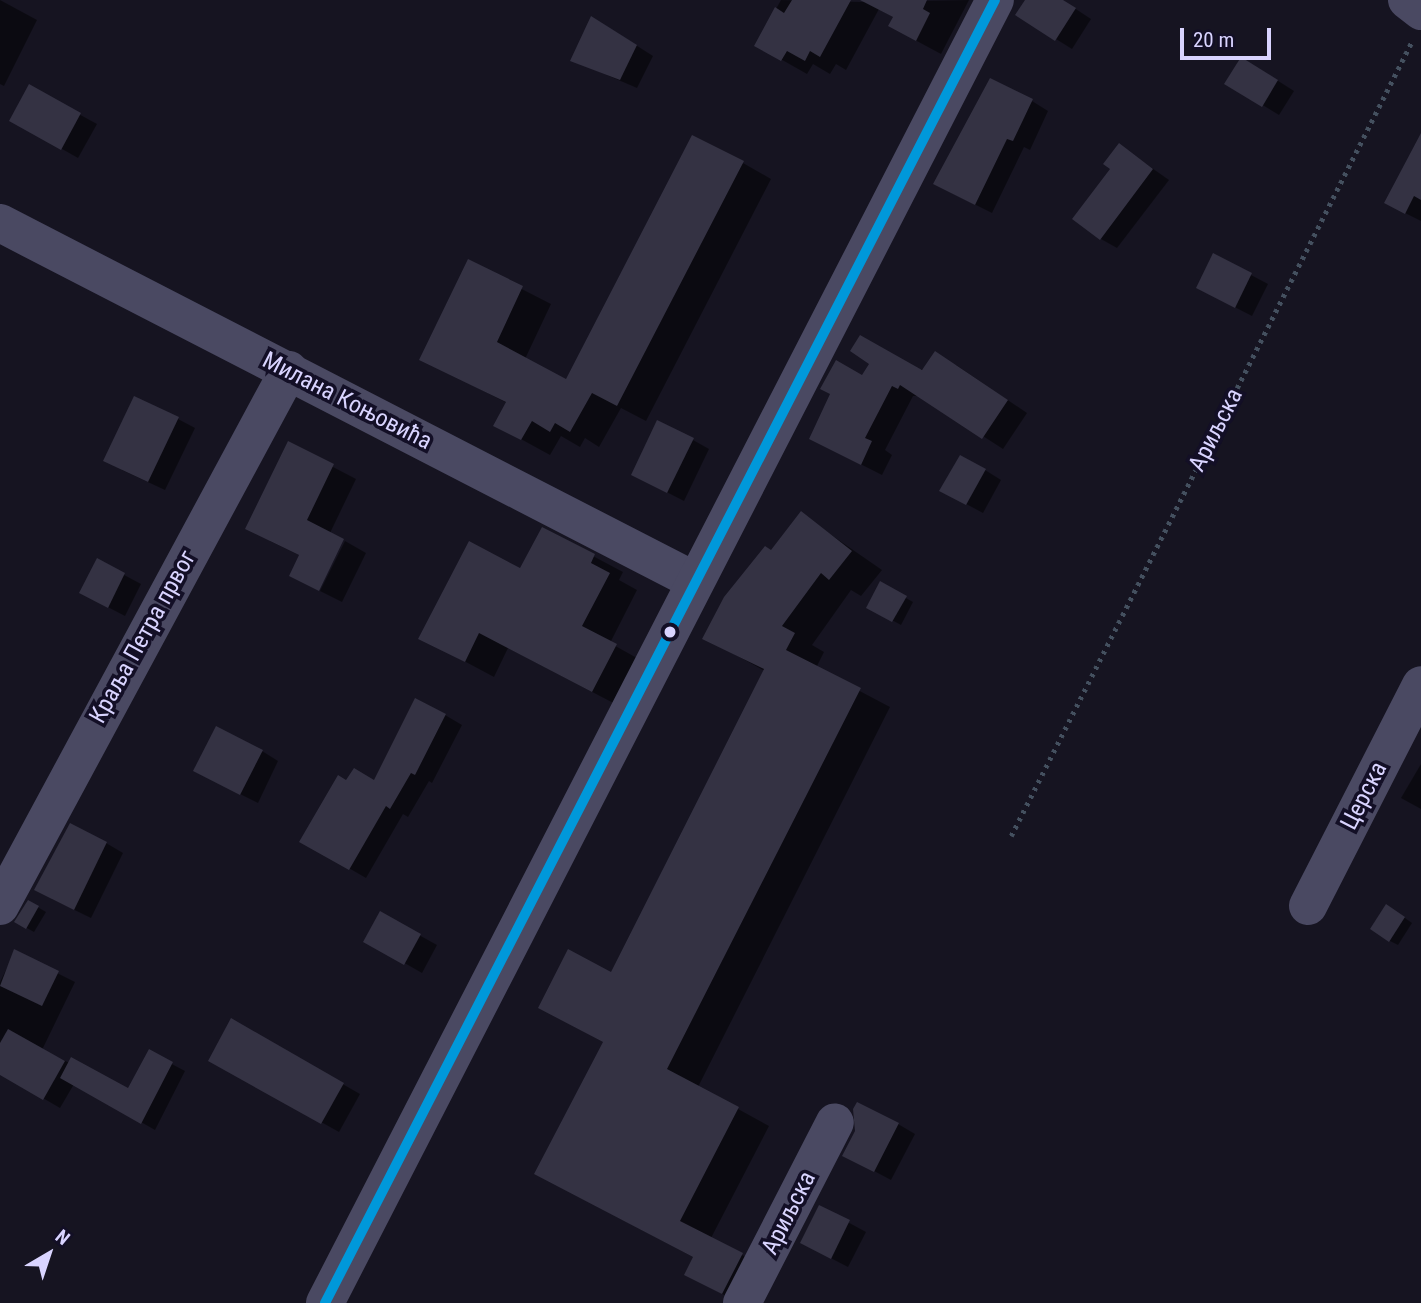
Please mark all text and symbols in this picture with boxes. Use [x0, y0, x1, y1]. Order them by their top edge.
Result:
scale bar [1183, 14, 1274, 58]
text: 20 m [1193, 28, 1234, 52]
street label: Милана Коњовића [258, 346, 436, 456]
street label: Ариљска [1183, 384, 1249, 476]
street label: Краља Петра првог [84, 546, 202, 728]
unlabelled marker [663, 625, 677, 639]
street label: Церска [1335, 757, 1393, 835]
street label: Ариљска [756, 1167, 822, 1259]
north arrow [14, 1219, 84, 1289]
text: N [51, 1225, 74, 1250]

